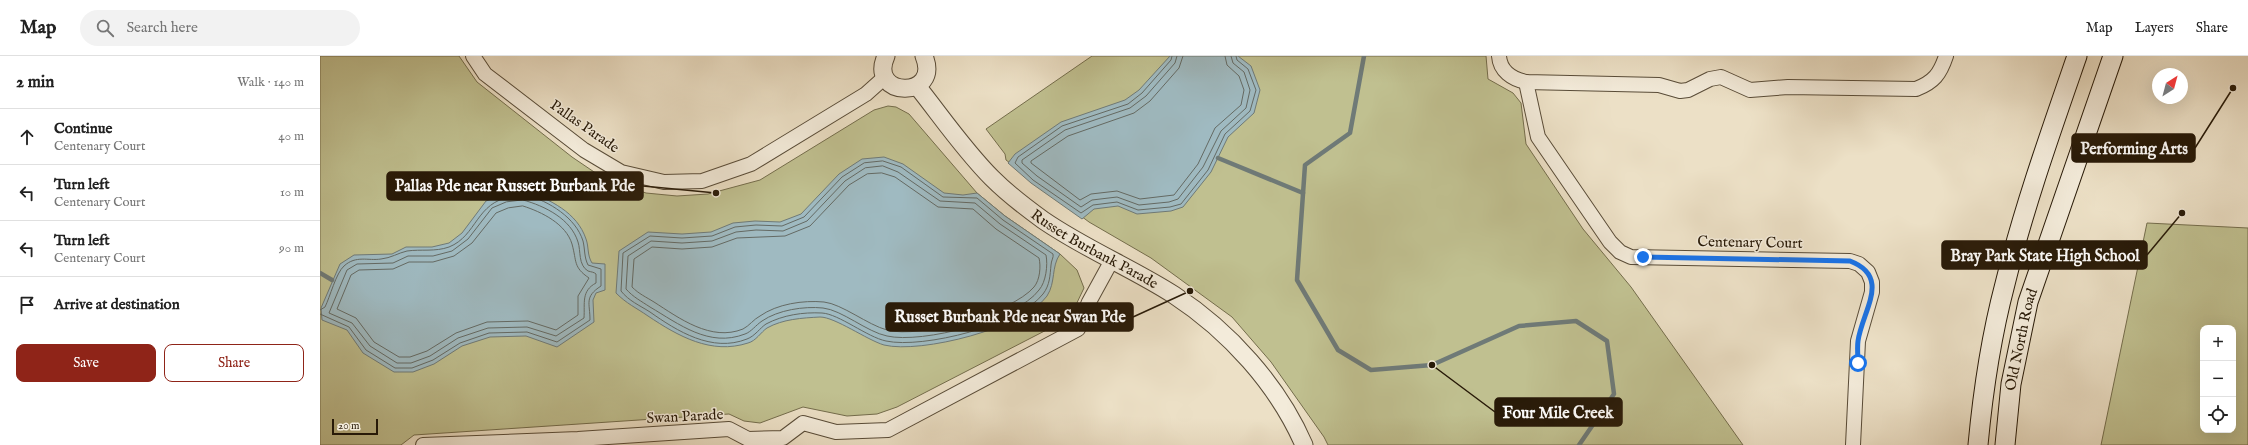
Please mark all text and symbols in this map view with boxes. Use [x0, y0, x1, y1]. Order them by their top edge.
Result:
search box [80, 10, 360, 46]
text: Map [20, 16, 56, 40]
icon: search [94, 17, 116, 39]
text: Search here [126, 18, 198, 37]
text: Map [2086, 19, 2113, 37]
text: Layers [2135, 19, 2174, 37]
text: Share [2196, 19, 2228, 37]
north arrow [2152, 68, 2188, 104]
text: 2 min [16, 72, 54, 93]
text: Walk · 140 m [237, 74, 304, 91]
street label: Pallas Parade [546, 96, 623, 157]
text: Continue [54, 119, 112, 138]
icon: ahead [16, 126, 38, 148]
text: 40 m [278, 128, 304, 145]
callout: Performing Arts [2072, 134, 2195, 162]
text: Centenary Court [54, 138, 145, 155]
text: Performing Arts [2080, 140, 2188, 160]
callout: Pallas Pde near Russett Burbank Pde [387, 172, 643, 200]
text: Turn left [54, 175, 110, 194]
text: Pallas Pde near Russett Burbank Pde [395, 177, 636, 197]
icon: left [16, 182, 38, 204]
text: 10 m [280, 184, 304, 201]
text: Centenary Court [54, 194, 145, 211]
street label: Russet Burbank Parade [1027, 205, 1162, 293]
text: Turn left [54, 231, 110, 250]
street label: Centenary Court [1697, 232, 1803, 253]
icon: left [16, 238, 38, 260]
text: 90 m [279, 240, 304, 257]
callout: Bray Park State High School [1942, 241, 2147, 269]
text: Bray Park State High School [1950, 247, 2140, 267]
route end [1634, 248, 1652, 266]
text: Centenary Court [54, 250, 145, 267]
street label: Old North Road [2001, 285, 2042, 391]
icon: arrive [16, 294, 38, 316]
text: Arrive at destination [54, 295, 180, 314]
callout: Russet Burbank Pde near Swan Pde [886, 303, 1133, 331]
text: Russet Burbank Pde near Swan Pde [894, 308, 1126, 328]
map controls [2200, 325, 2236, 433]
button: + [2200, 325, 2236, 361]
button: Save [16, 344, 156, 382]
button: Share [164, 344, 304, 382]
route start [1849, 354, 1867, 372]
button: − [2200, 361, 2236, 397]
button: locate [2200, 397, 2236, 433]
callout: Four Mile Creek [1495, 398, 1622, 426]
text: Four Mile Creek [1502, 404, 1614, 424]
street label: Swan Parade [646, 405, 724, 428]
scale bar [332, 417, 378, 436]
text: 20 m [338, 419, 359, 433]

